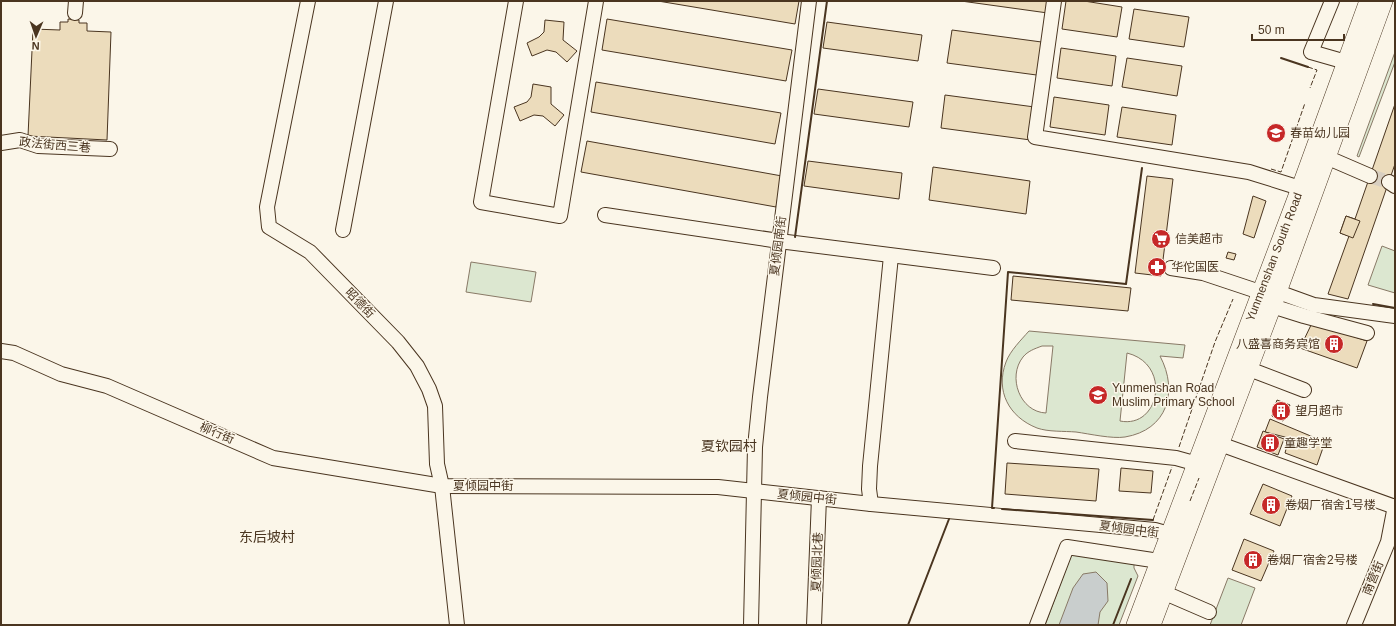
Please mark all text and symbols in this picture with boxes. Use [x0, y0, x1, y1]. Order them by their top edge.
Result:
north arrow [16, 16, 56, 56]
scale bar [1252, 16, 1344, 42]
text: 50 m [1258, 23, 1285, 37]
text: N [31, 40, 40, 52]
school or university icon: 春苗幼儿园 [1265, 122, 1287, 144]
place label: 春苗幼儿园 [1290, 126, 1350, 140]
street label: 政法街西三巷 [19, 135, 91, 155]
street label: Yunmenshan South Road [1243, 191, 1305, 323]
street label: 夏倾园南街 [767, 215, 789, 277]
supermarket icon: 信美超市 [1150, 228, 1172, 250]
place label: 信美超市 [1175, 232, 1223, 246]
pharmacy icon: 华佗国医 [1146, 256, 1168, 278]
place label: 华佗国医 [1171, 260, 1219, 274]
street label: 昭德街 [342, 285, 378, 321]
building icon: 八盛喜商务宾馆 [1323, 333, 1345, 355]
place label: 八盛喜商务宾馆 [1236, 337, 1320, 351]
place label: Yunmenshan Road Muslim Primary School [1112, 381, 1235, 409]
school or university icon: Yunmenshan Road Muslim Primary School [1087, 384, 1109, 406]
building icon: 望月超市 [1270, 400, 1292, 422]
place label: 望月超市 [1295, 404, 1343, 418]
street label: 柳行街 [198, 420, 236, 446]
building icon: 童趣学堂 [1259, 432, 1281, 454]
place label: 童趣学堂 [1284, 436, 1332, 450]
district label: 夏钦园村 [701, 438, 757, 454]
street label: 夏倾园中街 [453, 479, 513, 493]
street label: 夏倾园中街 [776, 487, 838, 507]
building icon: 卷烟厂宿舍1号楼 [1260, 494, 1282, 516]
place label: 卷烟厂宿舍1号楼 [1285, 498, 1376, 512]
street label: 夏倾园中街 [1098, 518, 1160, 540]
district label: 东后坡村 [239, 529, 295, 545]
street label: 夏倾园北巷 [809, 532, 825, 592]
building icon: 卷烟厂宿舍2号楼 [1242, 549, 1264, 571]
place label: 卷烟厂宿舍2号楼 [1267, 553, 1358, 567]
street label: 南营街 [1360, 559, 1386, 597]

